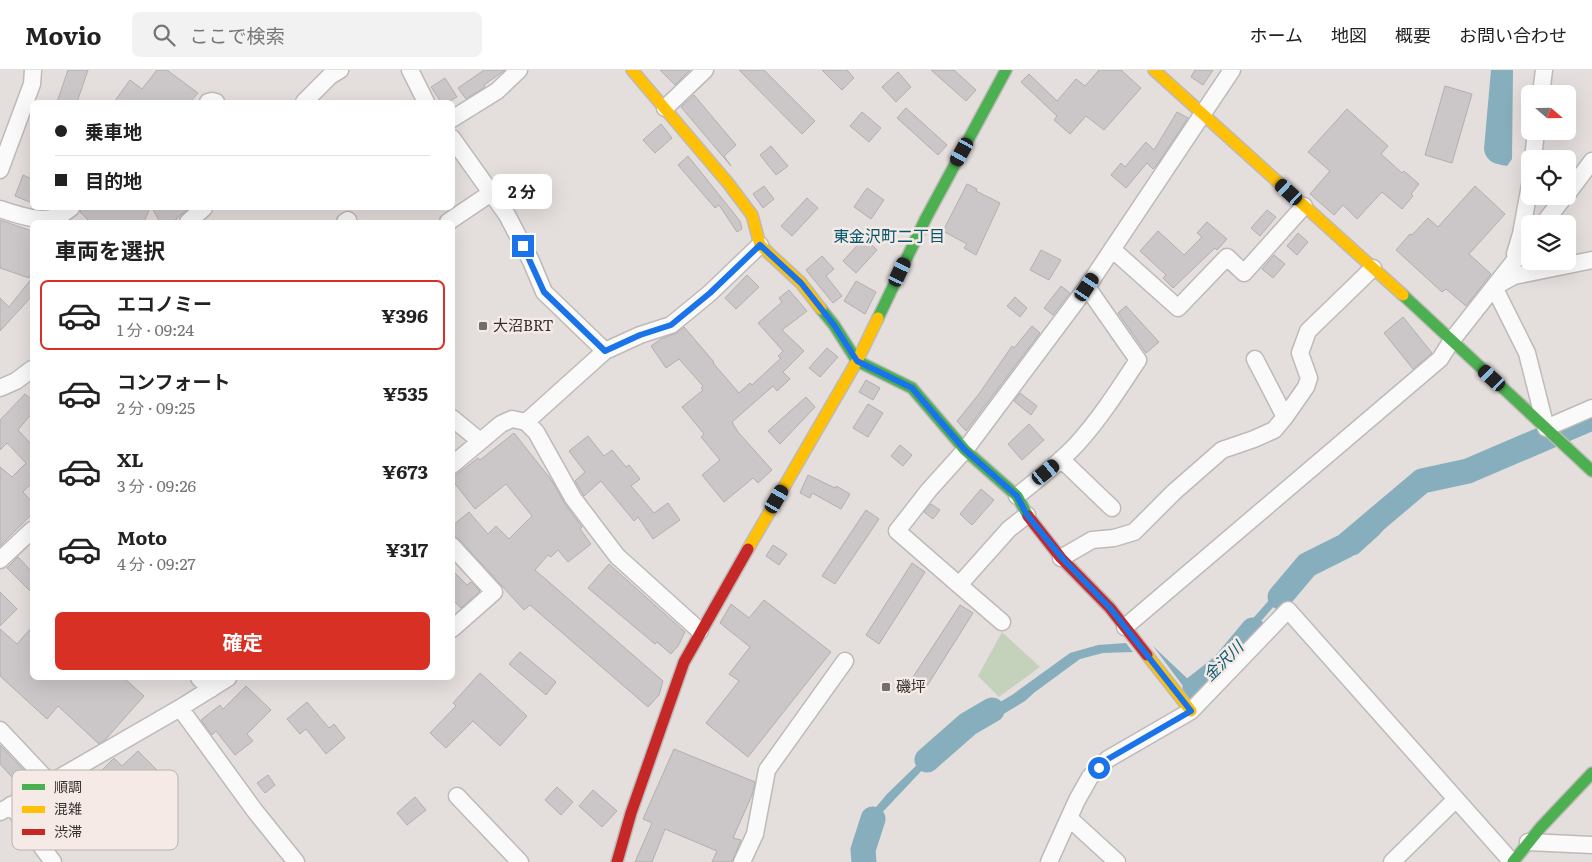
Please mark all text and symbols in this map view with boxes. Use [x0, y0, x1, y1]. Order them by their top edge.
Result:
search box [132, 12, 482, 57]
text: Movio [25, 17, 102, 52]
icon: search [150, 21, 178, 49]
text: ここで検索 [190, 21, 285, 49]
text: ホーム [1250, 21, 1303, 48]
text: 地図 [1331, 21, 1367, 48]
text: 概要 [1395, 21, 1431, 48]
text: お問い合わせ [1459, 21, 1567, 48]
north arrow [1521, 85, 1576, 140]
map controls [1521, 85, 1576, 270]
text: 乗車地 [85, 117, 142, 145]
car [948, 135, 975, 169]
button: locate [1521, 150, 1576, 205]
text: 目的地 [85, 166, 142, 194]
callout: 2 分 [493, 174, 553, 208]
car [1272, 176, 1305, 208]
text: 2 分 [508, 179, 536, 203]
button: layers [1521, 215, 1576, 270]
district label: 東金沢町二丁目 [833, 223, 945, 247]
text: 車両を選択 [55, 233, 165, 266]
route end [512, 235, 534, 257]
car [886, 255, 913, 289]
car [1072, 270, 1101, 304]
text: エコノミー [117, 289, 212, 317]
icon: car [57, 293, 102, 338]
text: ¥396 [381, 301, 428, 329]
place label: 大沼BRT [493, 313, 554, 336]
text: 1 分 · 09:24 [117, 317, 194, 341]
marker: 大沼BRT [477, 320, 489, 332]
car [1475, 362, 1508, 394]
text: コンフォート [117, 367, 230, 395]
icon: car [57, 371, 102, 416]
text: ¥535 [383, 379, 428, 407]
text: 2 分 · 09:25 [117, 395, 195, 419]
text: XL [117, 445, 144, 473]
icon: car [57, 449, 102, 494]
text: ¥673 [382, 457, 428, 485]
car [1029, 457, 1062, 487]
text: 3 分 · 09:26 [117, 473, 196, 497]
car [763, 482, 790, 516]
text: Moto [117, 523, 167, 551]
icon: car [57, 527, 102, 572]
text: ¥317 [386, 535, 428, 563]
text: 4 分 · 09:27 [117, 551, 196, 575]
button: 確定 [55, 612, 430, 670]
water label: 金沢川 [1197, 633, 1249, 686]
place label: 磯坪 [896, 674, 926, 697]
marker: 磯坪 [880, 681, 892, 693]
route start [1088, 757, 1110, 779]
legend [12, 770, 178, 850]
text: 順調 [54, 776, 82, 796]
text: 混雑 [54, 798, 82, 818]
text: 渋滞 [54, 821, 82, 841]

